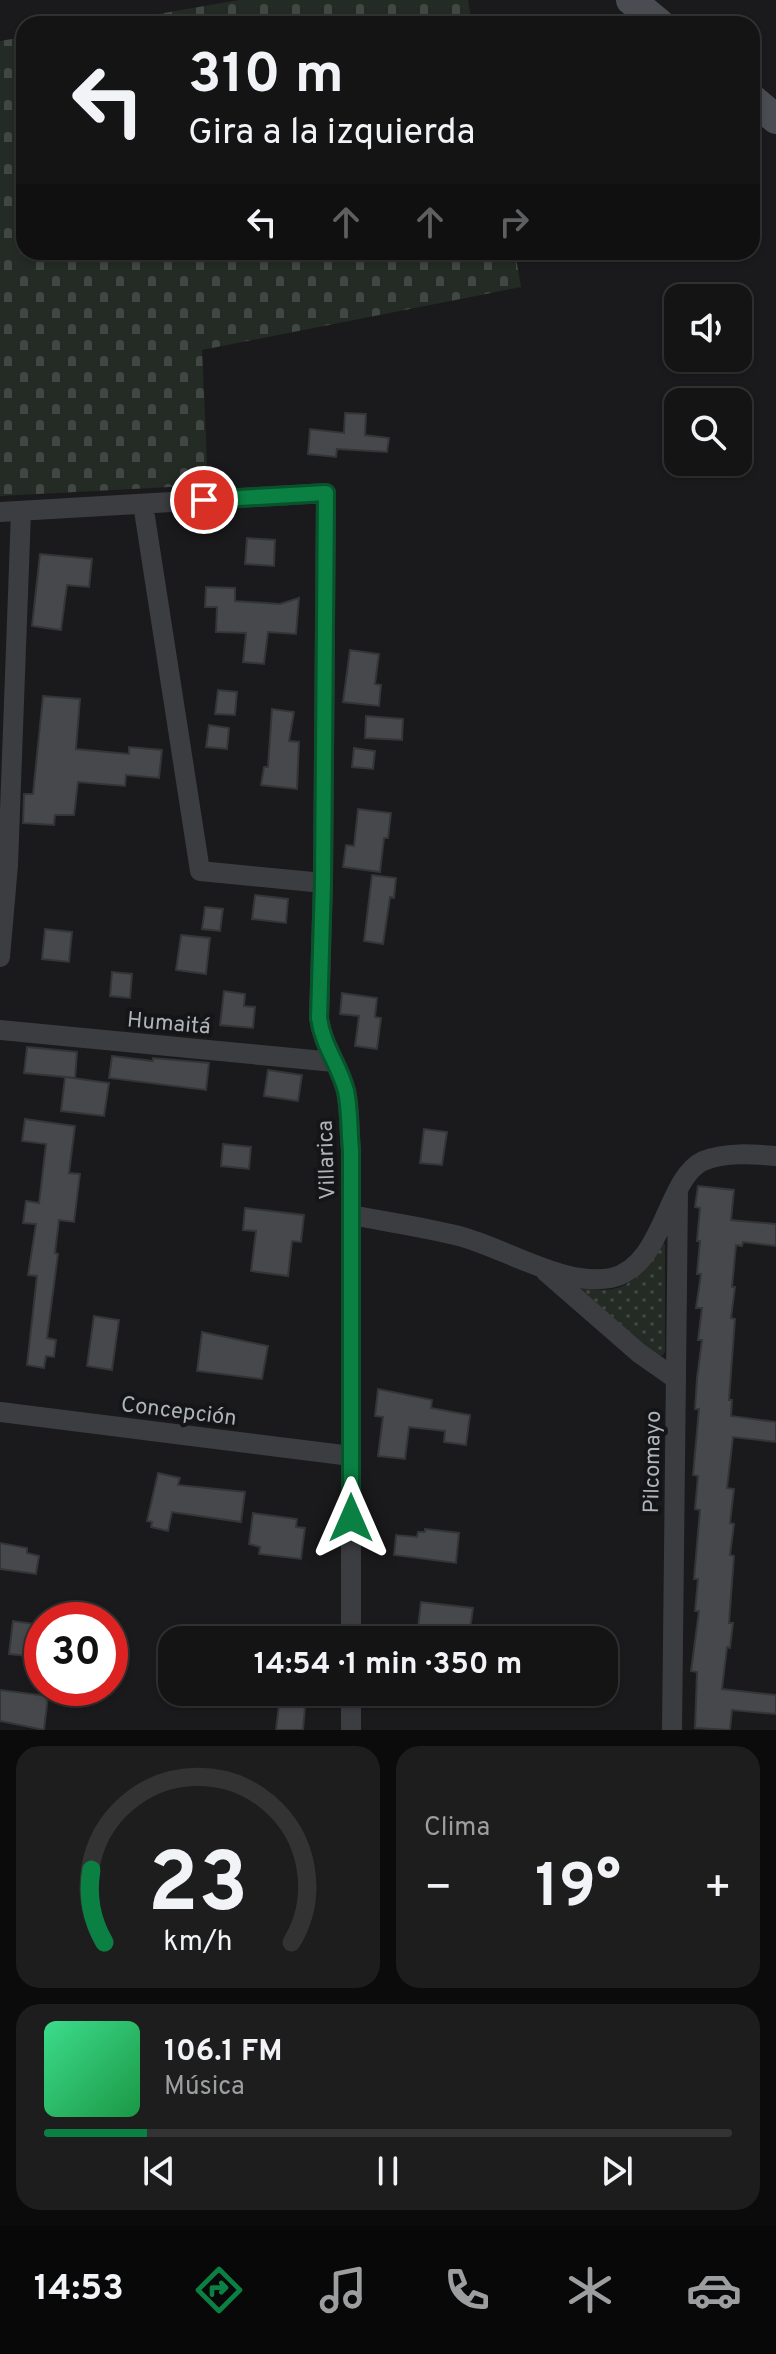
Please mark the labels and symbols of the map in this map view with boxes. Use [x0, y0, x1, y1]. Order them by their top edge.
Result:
pin [170, 466, 238, 534]
street label: Humaitá [126, 1007, 212, 1042]
street label: Villarica [313, 1120, 342, 1200]
street label: Concepción [119, 1392, 238, 1433]
street label: Pilcomayo [639, 1410, 668, 1514]
position arrow [309, 1476, 393, 1560]
speed limit sign: 30 [24, 1602, 128, 1706]

